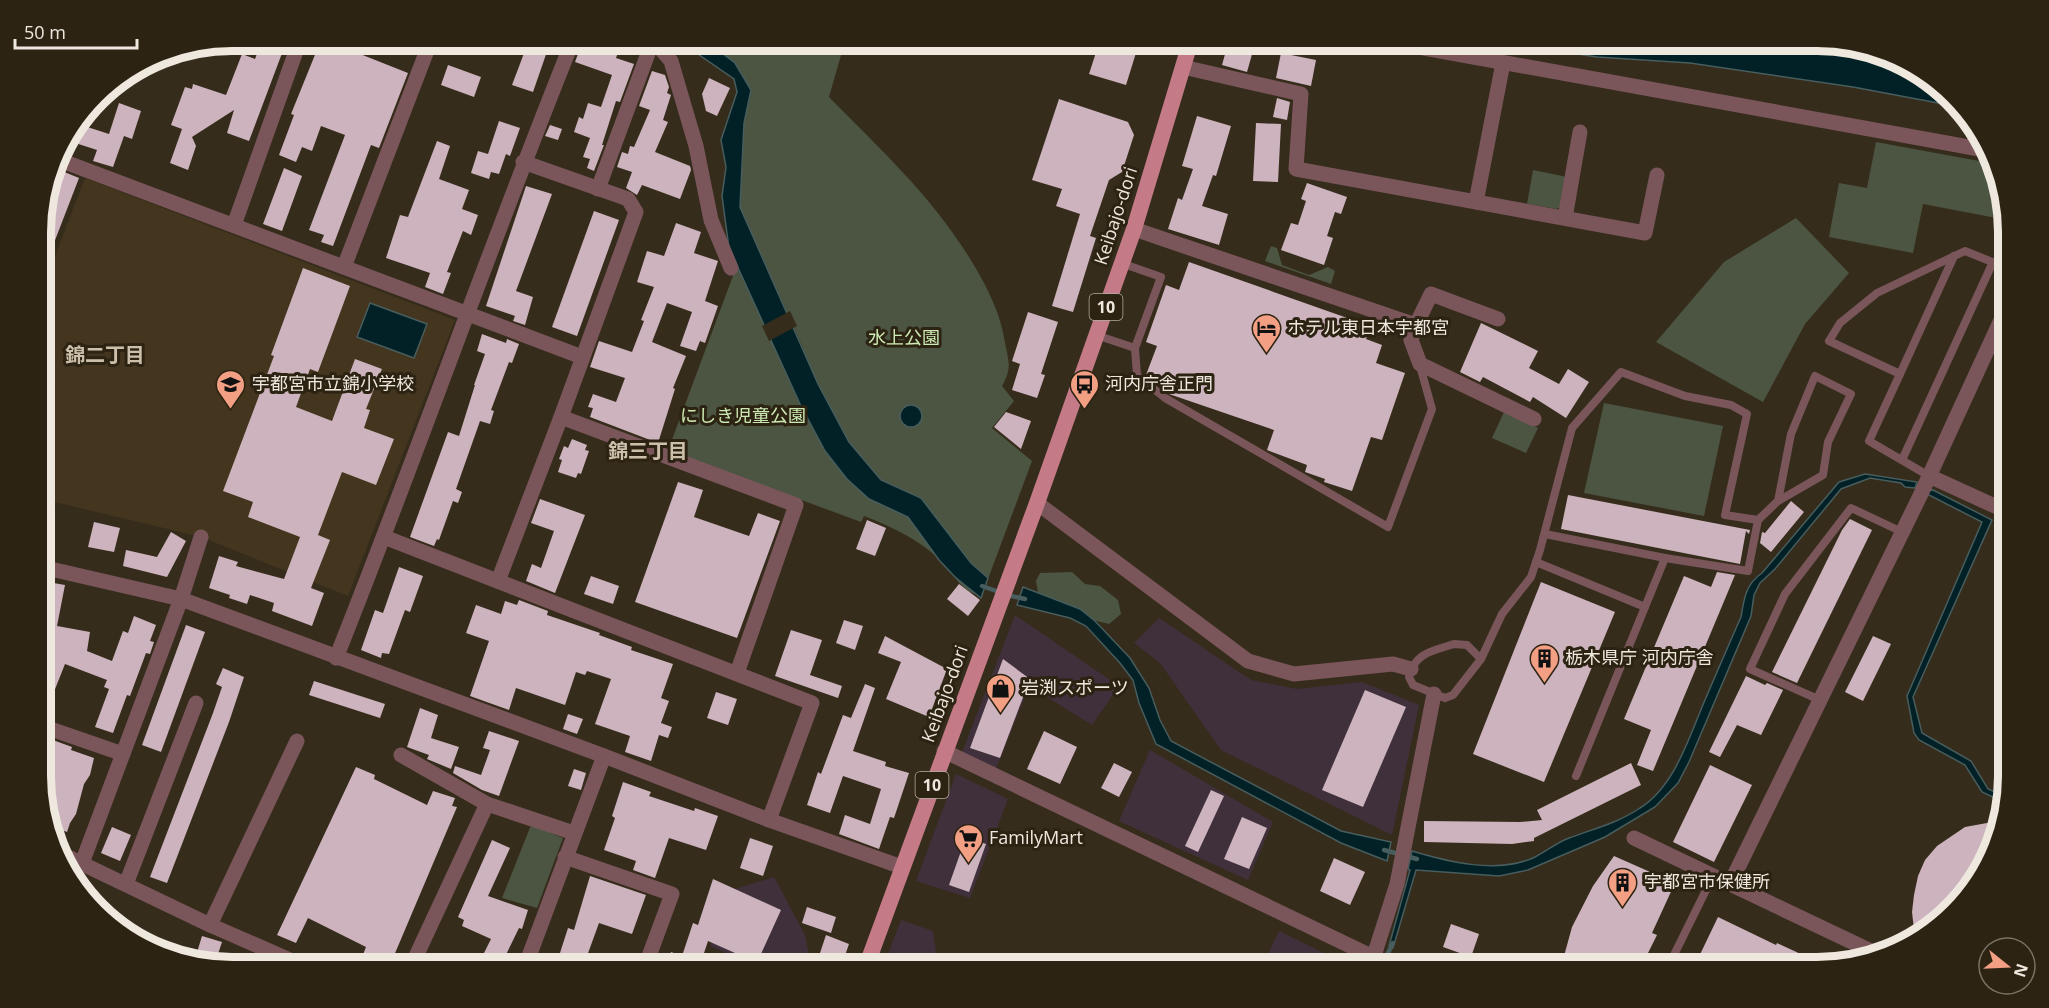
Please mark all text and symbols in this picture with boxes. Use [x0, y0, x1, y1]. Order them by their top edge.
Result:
scale bar [15, 12, 136, 50]
text: 50 m [24, 20, 66, 44]
street label: Keibajo-dori [1088, 164, 1142, 268]
road number: 10 [1090, 294, 1122, 320]
hotel icon: ホテル東日本宇都宮 [1250, 312, 1282, 354]
place label: ホテル東日本宇都宮 [1287, 315, 1449, 339]
park label: 水上公園 [868, 325, 940, 349]
district label: 錦二丁目 [65, 341, 145, 368]
school or university icon: 宇都宮市立錦小学校 [215, 368, 247, 410]
bus stop icon: 河内庁舎正門 [1068, 368, 1100, 410]
place label: 宇都宮市立錦小学校 [252, 371, 414, 395]
place label: 河内庁舎正門 [1105, 371, 1213, 395]
park label: にしき児童公園 [680, 403, 806, 427]
district label: 錦三丁目 [608, 437, 688, 464]
street label: Keibajo-dori [915, 642, 973, 745]
building icon: 栃木県庁 河内庁舎 [1528, 642, 1560, 684]
place label: 栃木県庁 河内庁舎 [1565, 645, 1714, 669]
shop icon: 岩渕スポーツ [984, 672, 1016, 714]
place label: 岩渕スポーツ [1021, 675, 1129, 699]
road number: 10 [916, 772, 948, 798]
supermarket icon: FamilyMart [952, 822, 984, 864]
place label: FamilyMart [989, 825, 1083, 849]
building icon: 宇都宮市保健所 [1607, 866, 1639, 908]
place label: 宇都宮市保健所 [1644, 869, 1770, 893]
north arrow [1977, 936, 2037, 996]
text: N [2009, 961, 2034, 980]

